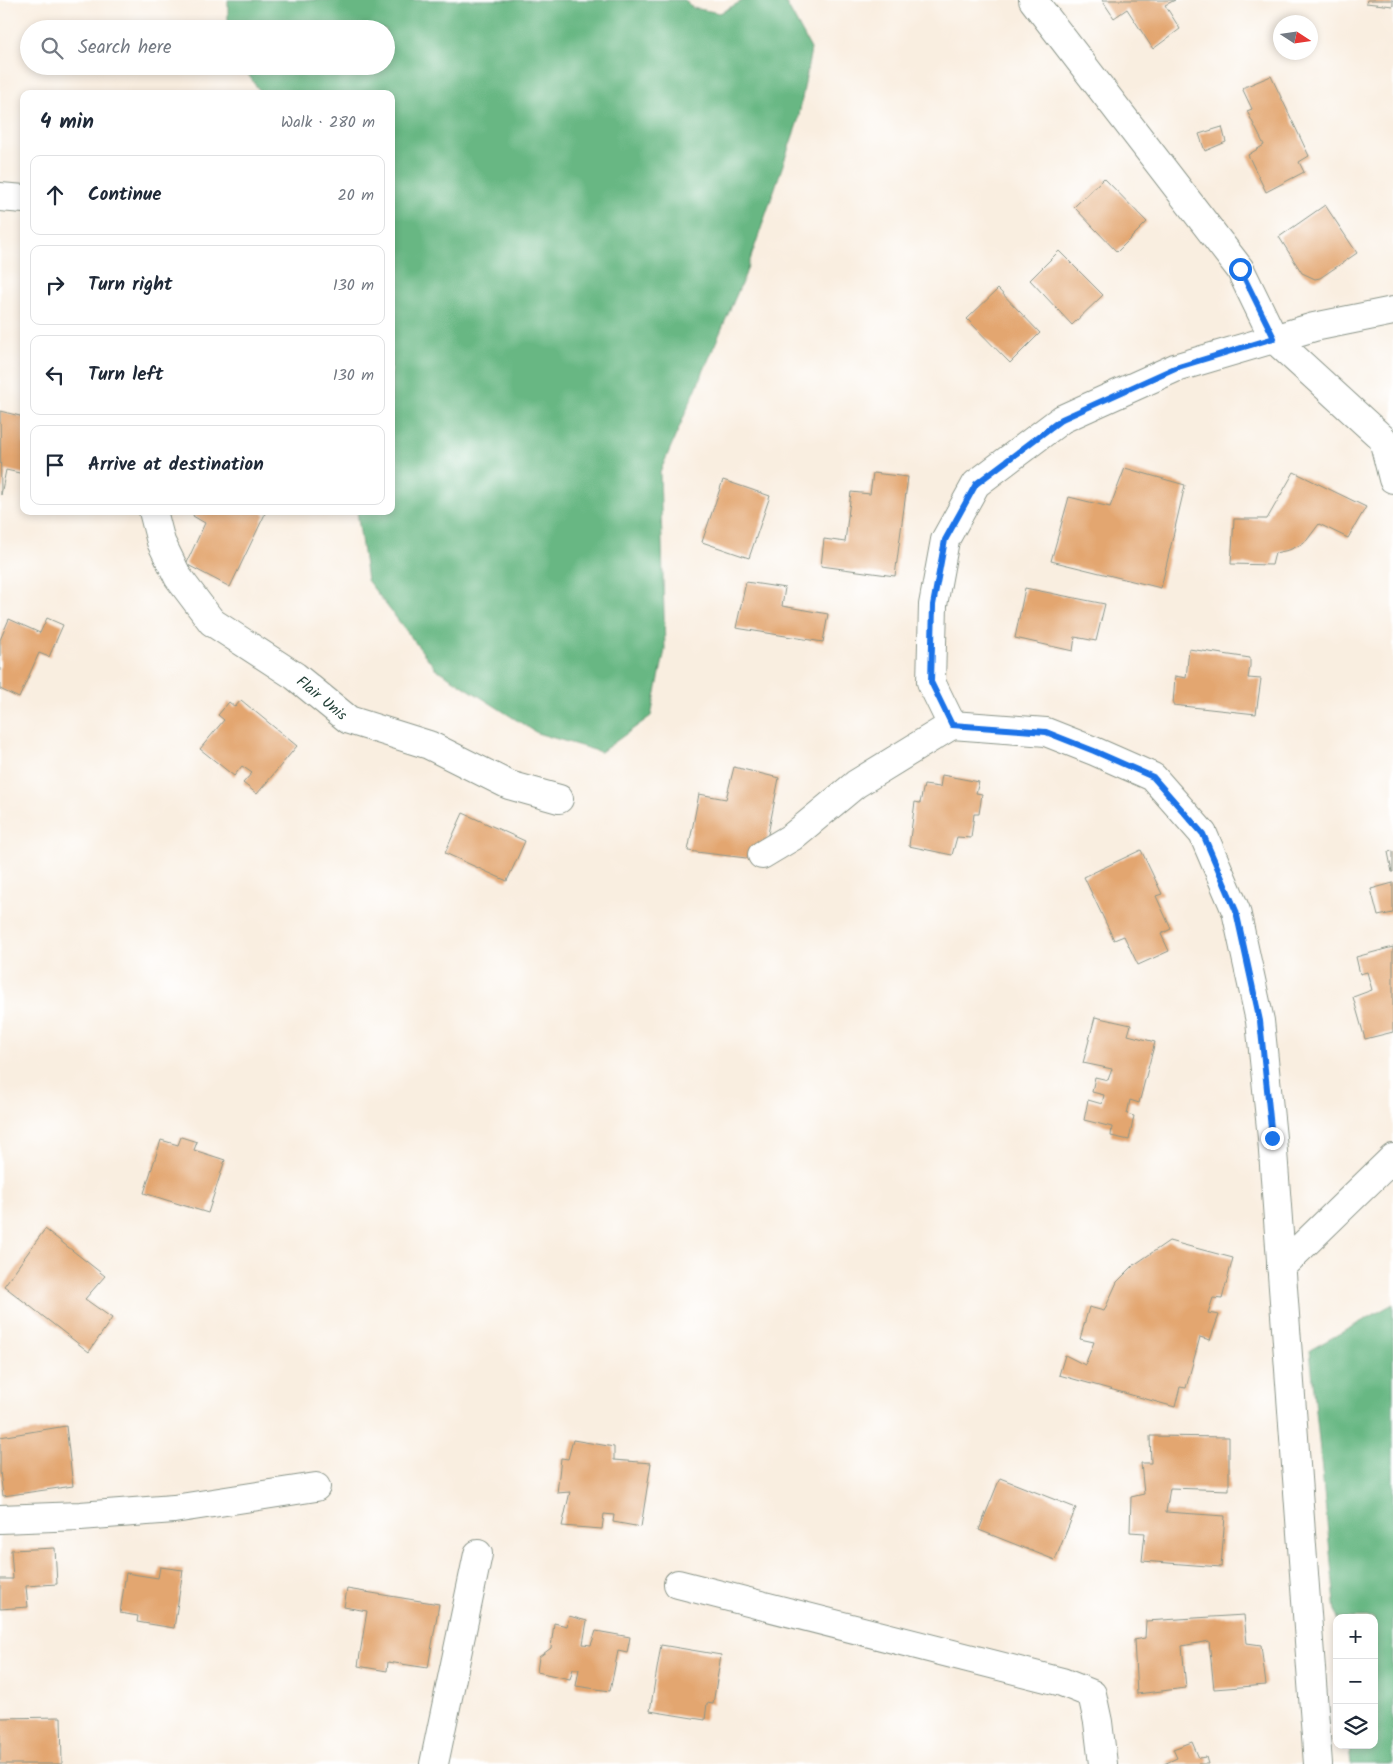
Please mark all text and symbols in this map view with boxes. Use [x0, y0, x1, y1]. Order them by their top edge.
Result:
north arrow [1273, 15, 1318, 60]
search box [20, 20, 395, 75]
text: Search here [78, 33, 172, 63]
icon: search [38, 34, 66, 62]
text: 4 min [40, 106, 94, 139]
text: Walk · 280 m [281, 110, 375, 135]
text: Continue [88, 180, 161, 210]
icon: ahead [41, 181, 69, 209]
text: 20 m [338, 183, 374, 208]
route start [1229, 258, 1252, 281]
text: Turn right [88, 270, 173, 300]
icon: right [41, 271, 69, 299]
text: 130 m [333, 273, 374, 298]
text: Turn left [88, 360, 163, 390]
icon: left [41, 361, 69, 389]
text: 130 m [333, 363, 374, 388]
text: Arrive at destination [88, 450, 264, 480]
icon: arrive [41, 451, 69, 479]
street label: Flair Unis [290, 670, 353, 727]
route end [1261, 1127, 1284, 1150]
map controls [1333, 1614, 1378, 1749]
button: + [1333, 1614, 1378, 1659]
button: − [1333, 1659, 1378, 1704]
button: layers [1333, 1704, 1378, 1749]

